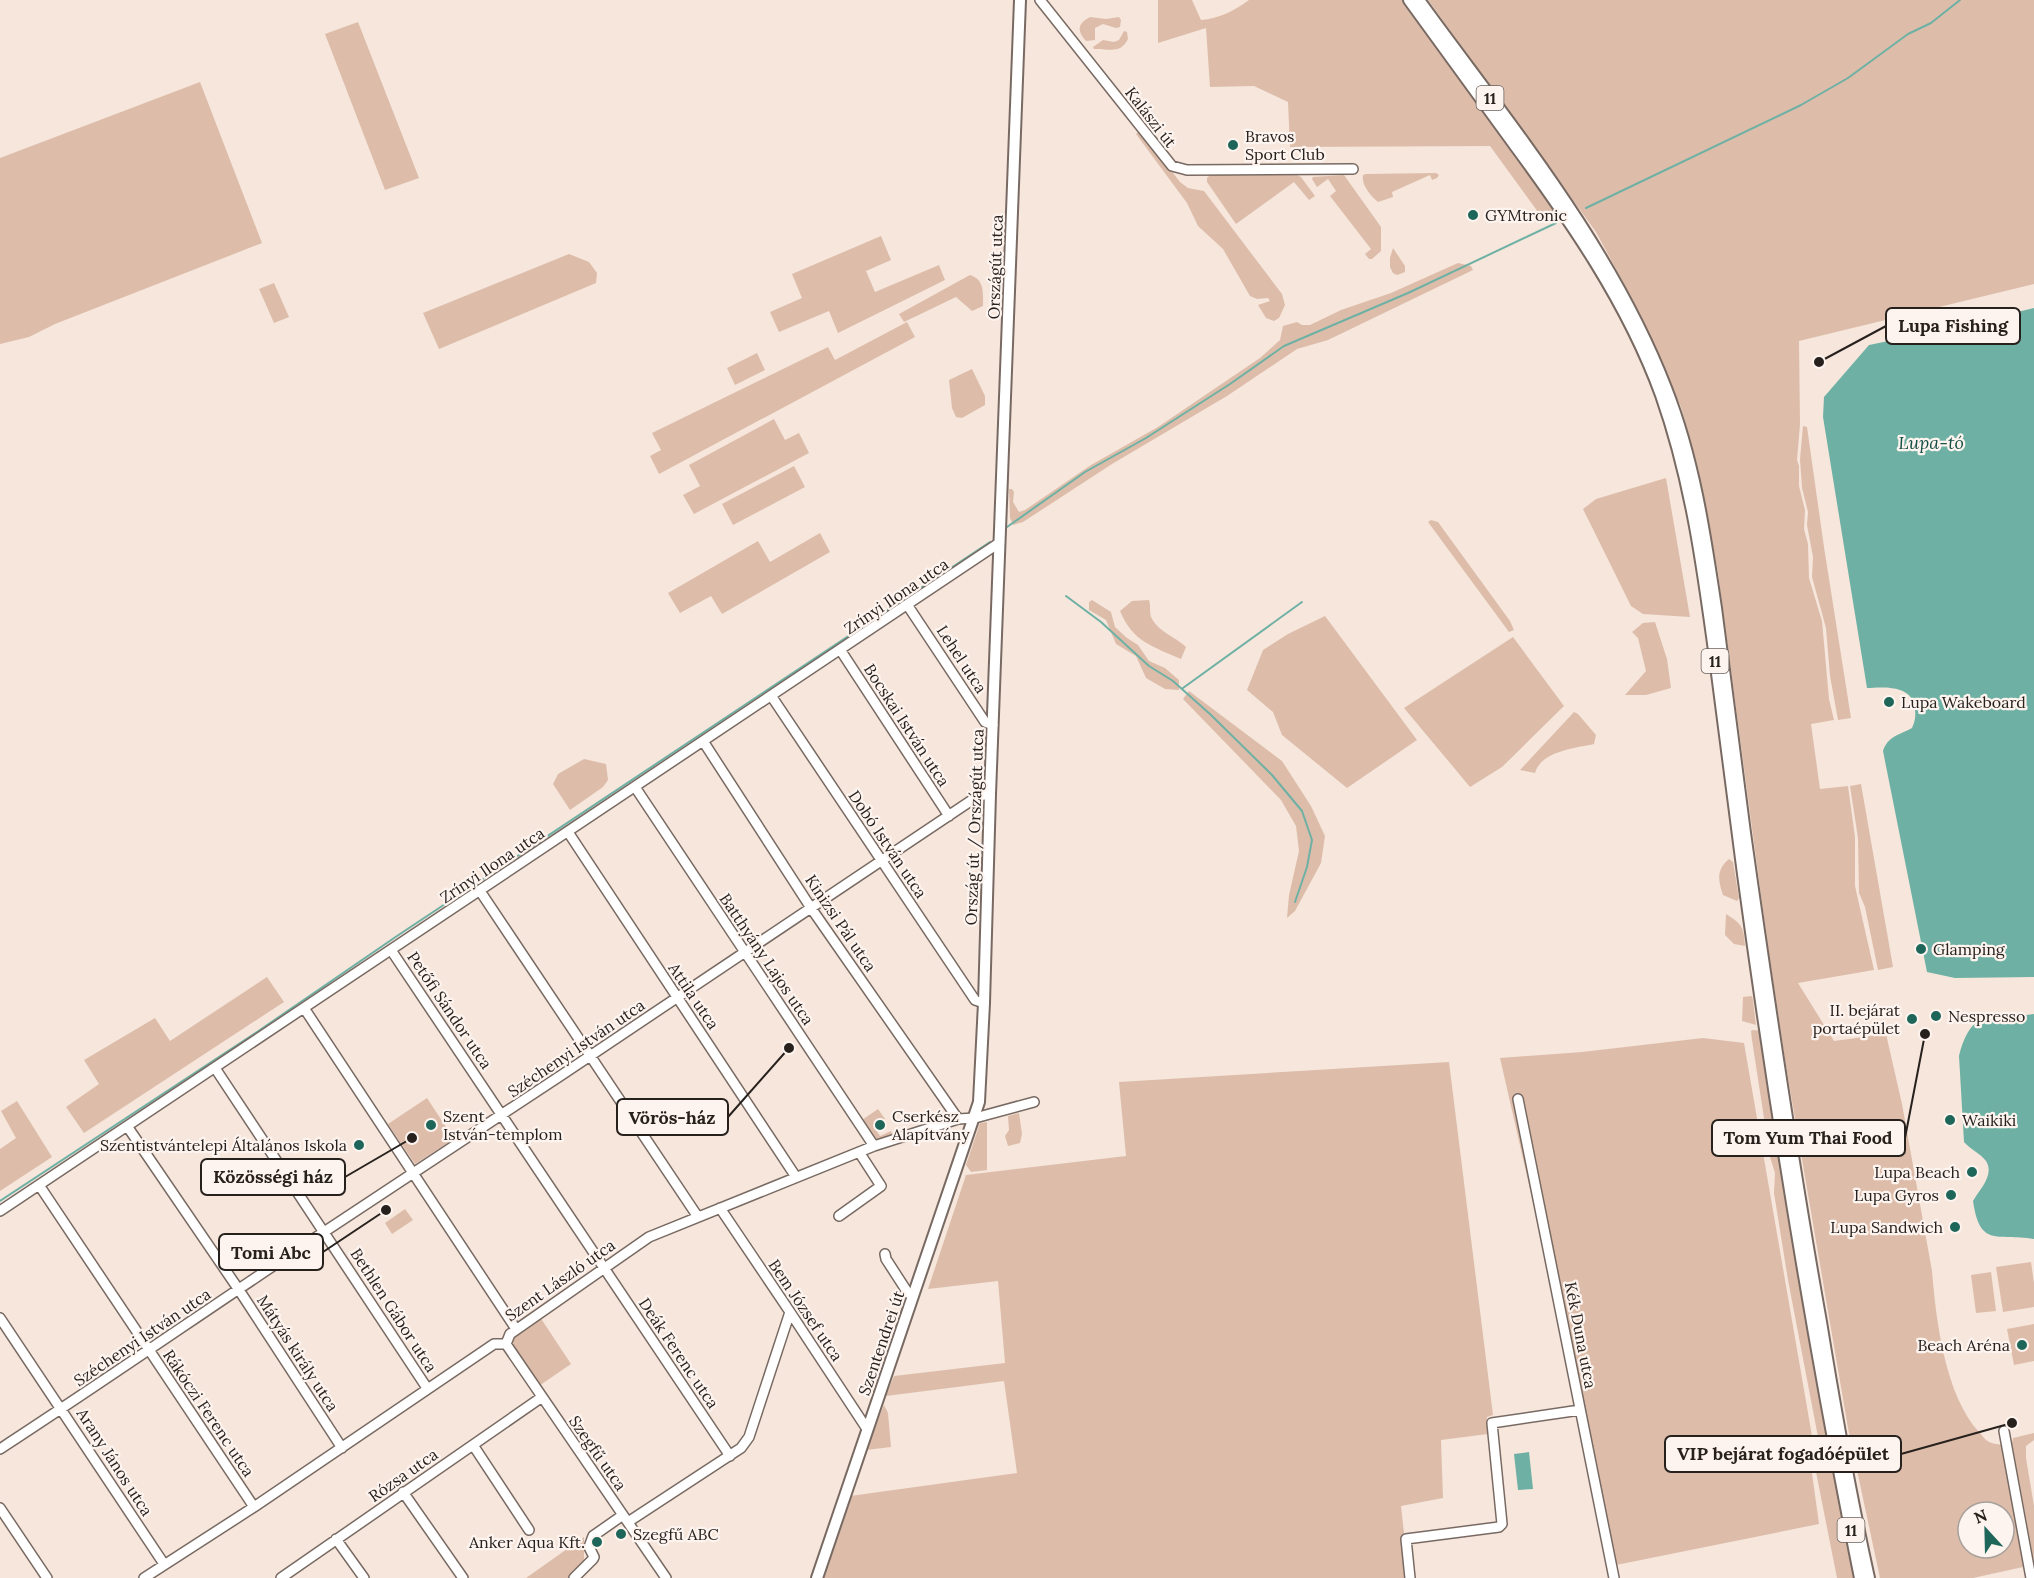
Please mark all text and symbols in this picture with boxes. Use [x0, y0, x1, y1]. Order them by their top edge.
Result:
street label: Kalászi út [1121, 83, 1181, 152]
road number: 11 [1476, 86, 1504, 110]
place label: Bravos Sport Club [1245, 126, 1325, 164]
marker: Bravos Sport Club [1226, 138, 1240, 152]
place label: GYMtronic [1485, 205, 1567, 225]
marker: GYMtronic [1466, 208, 1480, 222]
street label: Országút utca [983, 214, 1007, 320]
callout: Lupa Fishing [1886, 308, 2020, 344]
text: Lupa Fishing [1898, 314, 2009, 337]
water label: Lupa-tó [1898, 431, 1964, 454]
street label: Zrínyi Ilona utca [840, 554, 952, 638]
street label: Lehel utca [933, 621, 991, 697]
road number: 11 [1702, 649, 1728, 673]
street label: Bocskai István utca [860, 660, 954, 790]
place label: Lupa Wakeboard [1901, 692, 2026, 712]
marker: Lupa Wakeboard [1882, 695, 1896, 709]
street label: Ország út / Országút utca [961, 728, 988, 926]
street label: Dobó István utca [845, 786, 931, 902]
street label: Zrínyi Ilona utca [436, 823, 548, 907]
street label: Kinizsi Pál utca [801, 871, 881, 975]
street label: Batthyány Lajos utca [715, 889, 819, 1029]
place label: Glamping [1933, 939, 2006, 959]
marker: Glamping [1914, 942, 1928, 956]
street label: Petőfi Sándor utca [403, 947, 497, 1073]
street label: Attila utca [664, 958, 724, 1033]
street label: Széchenyi István utca [504, 995, 648, 1101]
place label: II. bejárat portaépület [1813, 1000, 1901, 1038]
place label: Nespresso [1948, 1006, 2025, 1026]
marker: Nespresso [1929, 1009, 1943, 1023]
marker: II. bejárat portaépület [1905, 1012, 1919, 1026]
callout: Vörös-ház [617, 1099, 728, 1135]
place label: Szent István-templom [443, 1106, 563, 1144]
text: Vörös-ház [628, 1106, 716, 1129]
place label: Cserkész Alapítvány [891, 1106, 970, 1144]
place label: Waikiki [1962, 1110, 2016, 1130]
marker: Waikiki [1943, 1113, 1957, 1127]
marker: Szent István-templom [424, 1118, 438, 1132]
marker: Cserkész Alapítvány [873, 1118, 887, 1132]
callout: Tom Yum Thai Food [1712, 1120, 1905, 1156]
text: Tom Yum Thai Food [1723, 1126, 1893, 1149]
place label: Szentistvántelepi Általános Iskola [100, 1135, 347, 1155]
marker: Szentistvántelepi Általános Iskola [352, 1138, 366, 1152]
callout: Közösségi ház [201, 1159, 345, 1195]
place label: Lupa Beach [1874, 1162, 1960, 1182]
text: Közösségi ház [213, 1165, 333, 1188]
marker: Lupa Beach [1965, 1165, 1979, 1179]
place label: Lupa Gyros [1854, 1185, 1939, 1205]
marker: Lupa Gyros [1944, 1188, 1958, 1202]
place label: Lupa Sandwich [1830, 1217, 1943, 1237]
marker: Lupa Sandwich [1948, 1220, 1962, 1234]
callout: Tomi Abc [219, 1234, 323, 1270]
street label: Szent László utca [501, 1235, 619, 1325]
text: Tomi Abc [231, 1241, 312, 1264]
street label: Bethlen Gábor utca [346, 1244, 442, 1376]
street label: Bem József utca [765, 1255, 847, 1365]
street label: Kék Duna utca [1561, 1280, 1601, 1390]
street label: Széchenyi István utca [70, 1284, 214, 1390]
street label: Szentendrei út [854, 1287, 909, 1398]
street label: Mátyás király utca [253, 1291, 343, 1415]
street label: Deák Ferenc utca [635, 1294, 723, 1412]
place label: Beach Aréna [1917, 1335, 2010, 1355]
marker: Beach Aréna [2015, 1338, 2029, 1352]
street label: Rákóczi Ferenc utca [159, 1346, 259, 1480]
street label: Arany János utca [72, 1404, 157, 1520]
street label: Szegfű utca [565, 1412, 631, 1494]
callout: VIP bejárat fogadóépület [1665, 1436, 1901, 1472]
text: VIP bejárat fogadóépület [1677, 1442, 1890, 1465]
street label: Rózsa utca [365, 1444, 441, 1506]
north arrow [1956, 1500, 2016, 1560]
text: N [1971, 1505, 1990, 1528]
road number: 11 [1838, 1518, 1864, 1542]
place label: Szegfű ABC [633, 1524, 719, 1544]
marker: Szegfű ABC [614, 1527, 628, 1541]
place label: Anker Aqua Kft. [468, 1532, 585, 1552]
marker: Anker Aqua Kft. [590, 1535, 604, 1549]

